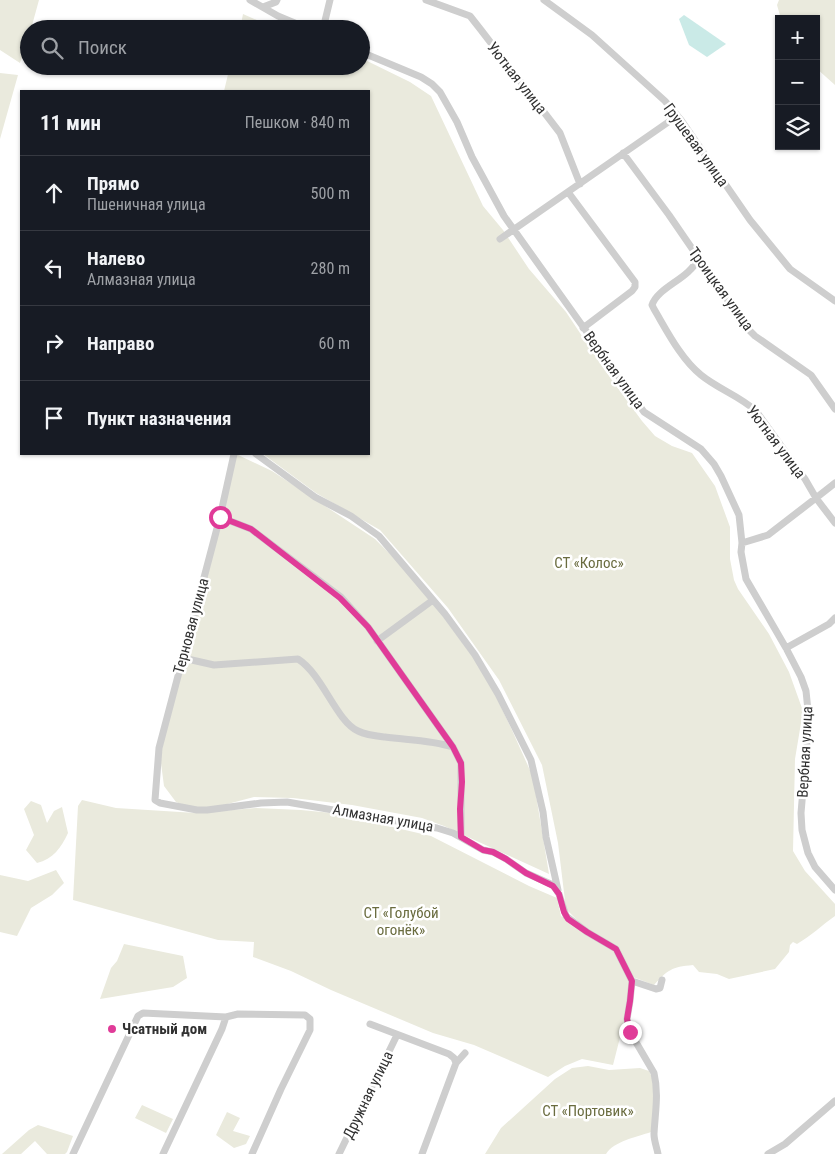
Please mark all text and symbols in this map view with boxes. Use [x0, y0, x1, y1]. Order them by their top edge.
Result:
map controls [775, 15, 820, 150]
button: + [775, 15, 820, 60]
search box [20, 20, 370, 75]
icon: search [38, 34, 66, 62]
text: Поиск [78, 36, 127, 59]
street label: Уютная улица [483, 38, 551, 118]
button: − [775, 60, 820, 105]
street label: Грушевая улица [660, 100, 732, 190]
button: layers [775, 105, 820, 150]
text: 11 мин [40, 111, 101, 135]
text: Пешком · 840 m [245, 113, 350, 132]
text: Прямо [87, 172, 140, 195]
icon: ahead [40, 179, 68, 207]
text: 500 m [311, 184, 350, 203]
text: Пшеничная улица [87, 195, 206, 214]
street label: Троицкая улица [685, 244, 757, 334]
text: Налево [87, 247, 145, 270]
icon: left [40, 254, 68, 282]
text: 280 m [311, 259, 350, 278]
text: Алмазная улица [87, 270, 196, 289]
street label: Вербная улица [580, 328, 648, 412]
icon: right [40, 329, 68, 357]
text: Направо [87, 332, 154, 355]
text: 60 m [318, 334, 350, 353]
street label: Уютная улица [743, 402, 809, 482]
icon: arrive [40, 404, 68, 432]
text: Пункт назначения [87, 407, 231, 430]
route start [209, 506, 232, 529]
park label: СТ «Колос» [554, 554, 624, 572]
street label: Терновая улица [170, 576, 212, 676]
street label: Вербная улица [794, 706, 816, 798]
street label: Алмазная улица [331, 800, 435, 836]
park label: СТ «Голубой огонёк» [363, 904, 439, 939]
place label: Чсатный дом [122, 1020, 207, 1038]
route end [619, 1021, 642, 1044]
marker: Чсатный дом [106, 1023, 118, 1035]
street label: Дружная улица [339, 1048, 397, 1142]
park label: СТ «Портовик» [542, 1102, 634, 1120]

